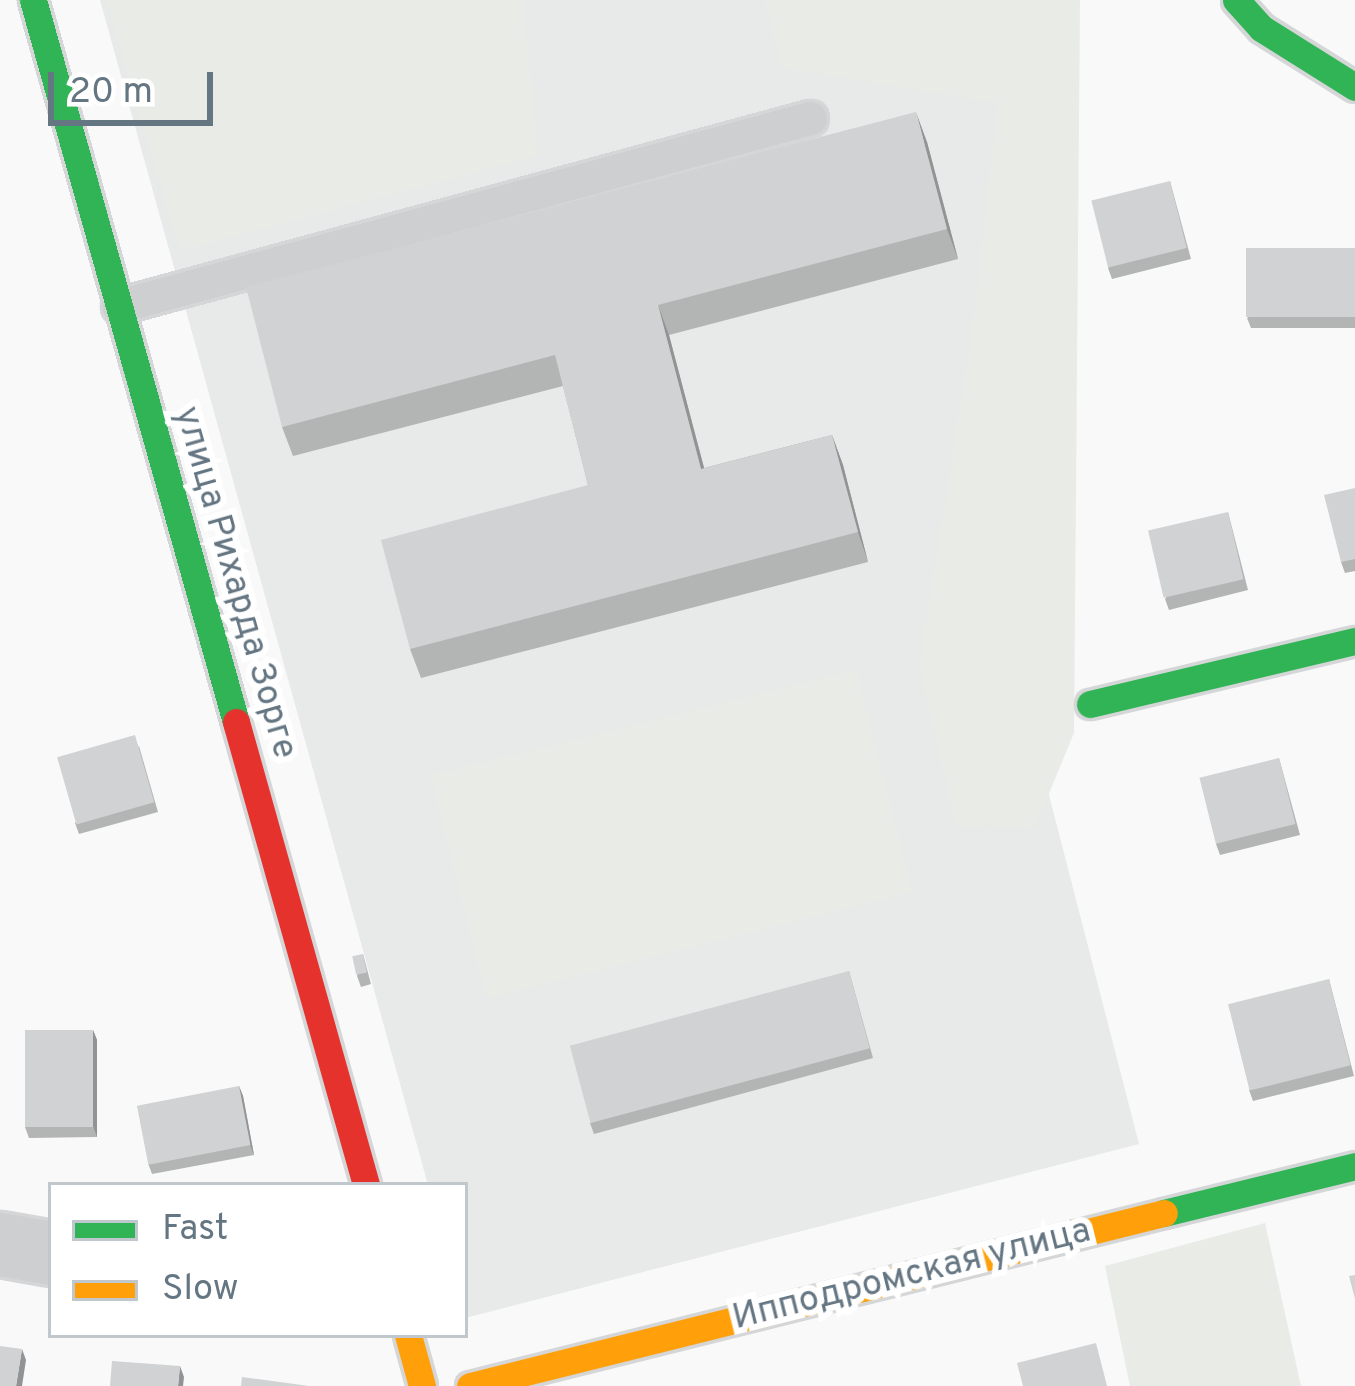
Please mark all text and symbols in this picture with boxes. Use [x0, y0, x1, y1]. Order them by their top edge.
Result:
scale bar [54, 48, 219, 122]
text: 20 m [69, 70, 153, 116]
street label: улица Рихарда Зорге [163, 402, 305, 764]
legend [48, 1182, 468, 1338]
text: Fast [162, 1207, 228, 1253]
street label: Ипподромская улица [728, 1211, 1096, 1341]
text: Slow [162, 1267, 238, 1313]

